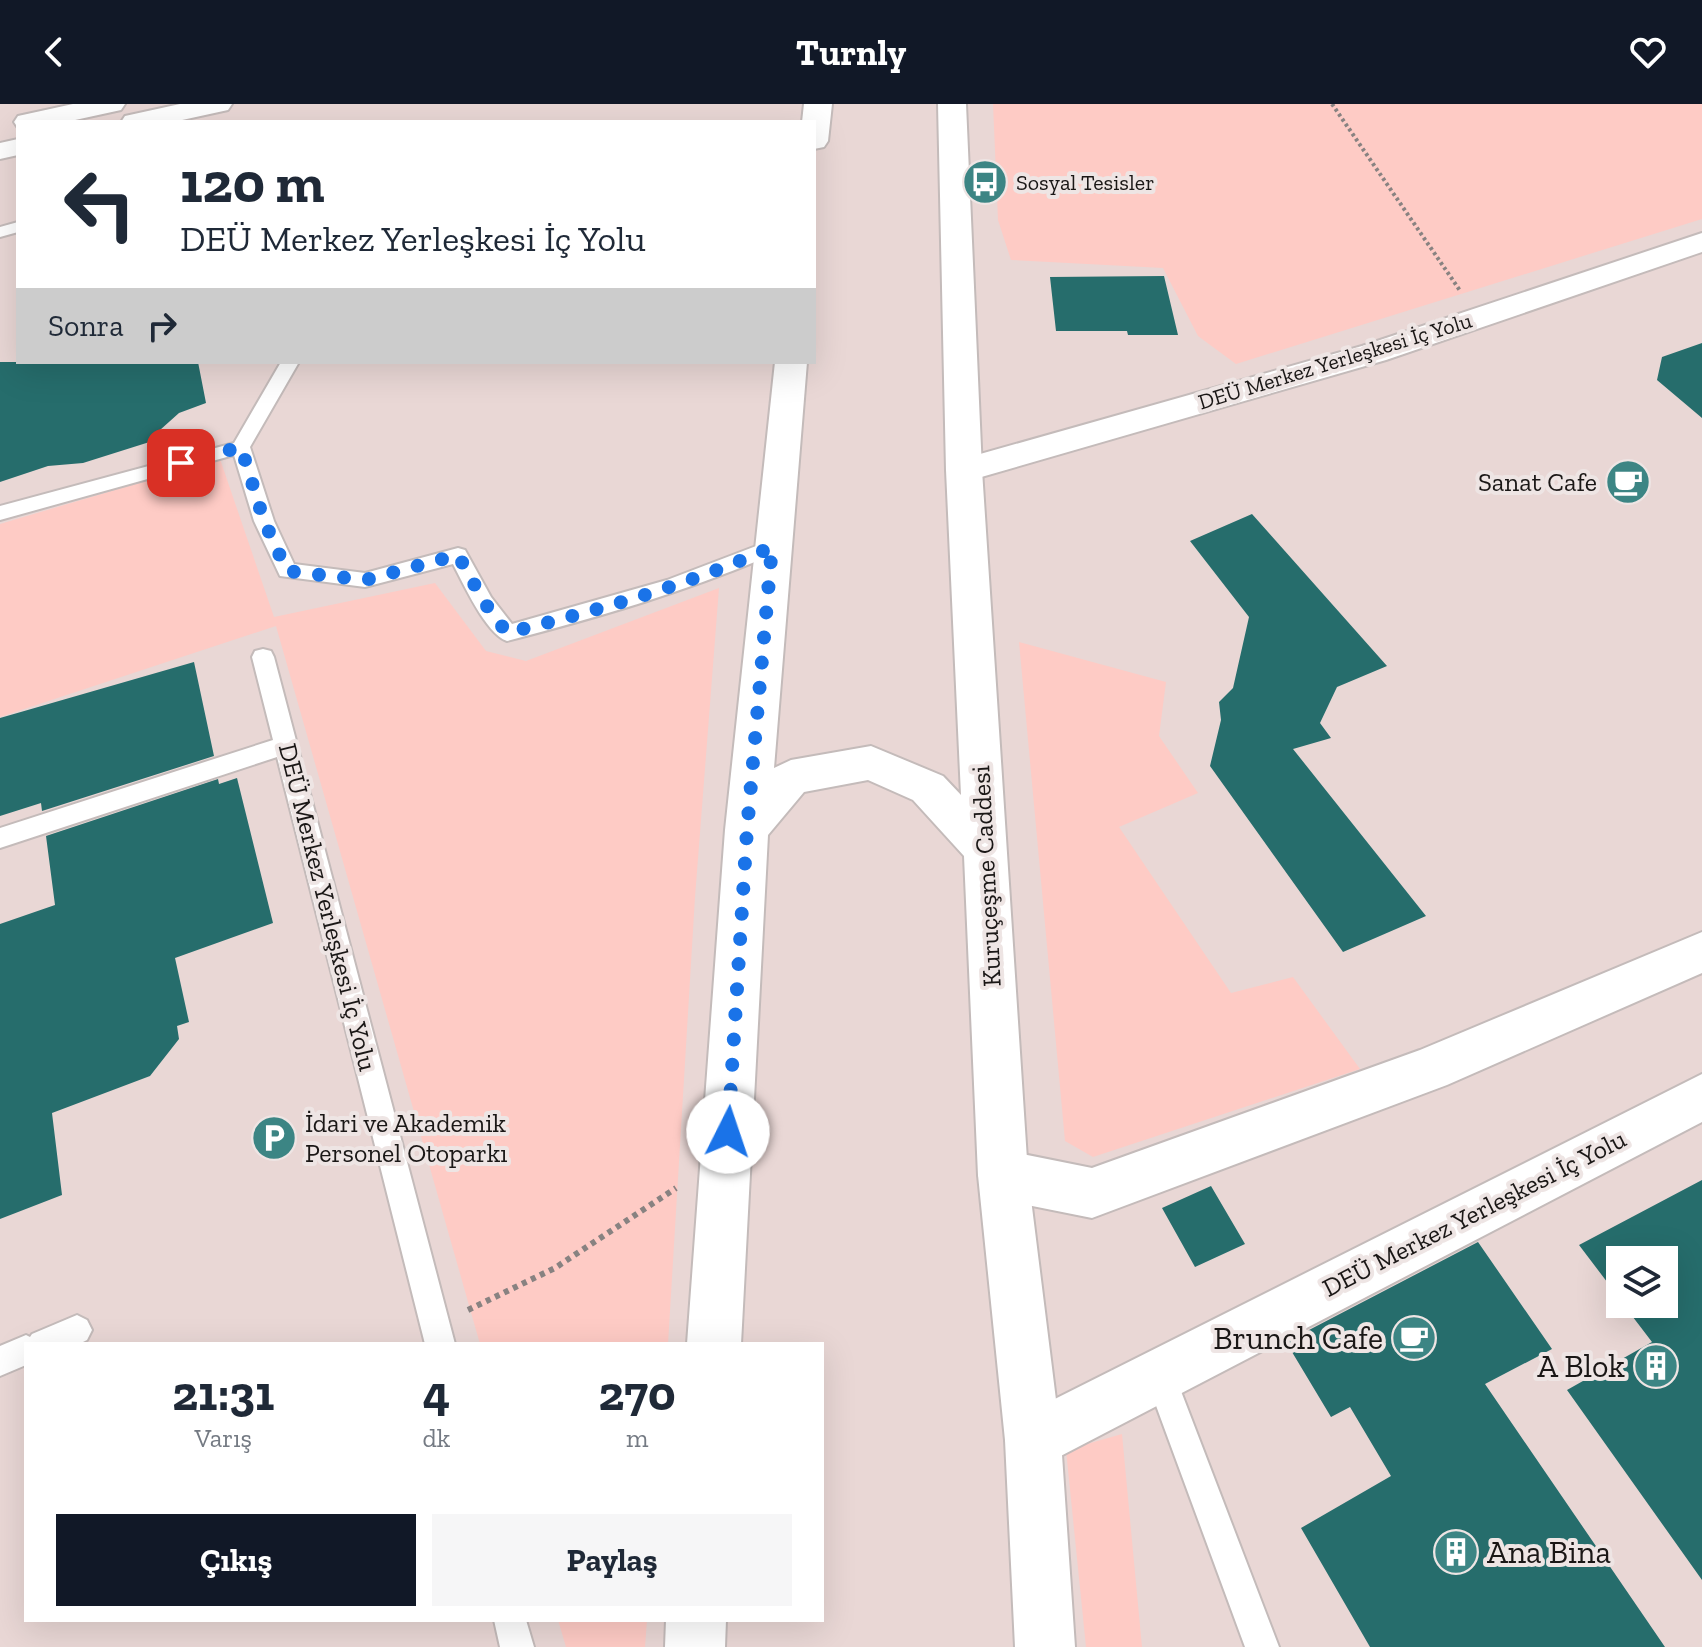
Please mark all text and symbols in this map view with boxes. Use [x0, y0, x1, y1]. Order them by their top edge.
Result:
icon: back [32, 30, 76, 74]
icon: heart [1626, 30, 1670, 74]
text: Turnly [796, 31, 906, 74]
text: 120 m [180, 149, 324, 216]
icon: left [48, 152, 152, 256]
bus stop icon: Sosyal Tesisler [961, 158, 1009, 206]
place label: Sosyal Tesisler [1016, 169, 1154, 196]
text: DEÜ Merkez Yerleşkesi İç Yolu [180, 217, 646, 260]
icon: right [140, 304, 184, 348]
street label: DEÜ Merkez Yerleşkesi İç Yolu [1195, 306, 1476, 416]
text: Sonra [48, 308, 124, 344]
pin [147, 429, 215, 497]
icon: arrive [159, 441, 203, 485]
cafe icon: Sanat Cafe [1604, 458, 1652, 506]
place label: Sanat Cafe [1478, 466, 1597, 498]
street label: DEÜ Merkez Yerleşkesi İç Yolu [272, 740, 384, 1074]
street label: Kuruçeşme Caddesi [964, 765, 1008, 987]
position arrow [686, 1090, 770, 1174]
place label: İdari ve Akademik Personel Otoparkı [305, 1107, 508, 1169]
parking icon: İdari ve Akademik Personel Otoparkı [250, 1114, 298, 1162]
street label: DEÜ Merkez Yerleşkesi İç Yolu [1317, 1122, 1632, 1304]
map controls [1606, 1246, 1678, 1318]
button: layers [1606, 1246, 1678, 1318]
cafe icon: Brunch Cafe [1390, 1314, 1438, 1362]
place label: Brunch Cafe [1213, 1319, 1383, 1357]
building icon: A Blok [1632, 1342, 1680, 1390]
place label: A Blok [1537, 1347, 1625, 1385]
text: 21:31 [172, 1365, 274, 1422]
text: 4 [423, 1365, 450, 1422]
text: 270 [599, 1365, 676, 1422]
text: Varış [195, 1422, 252, 1454]
text: dk [423, 1422, 450, 1454]
text: m [626, 1422, 648, 1454]
button: Çıkış [56, 1514, 416, 1606]
button: Paylaş [432, 1514, 792, 1606]
building icon: Ana Bina [1432, 1528, 1480, 1576]
place label: Ana Bina [1487, 1533, 1611, 1571]

